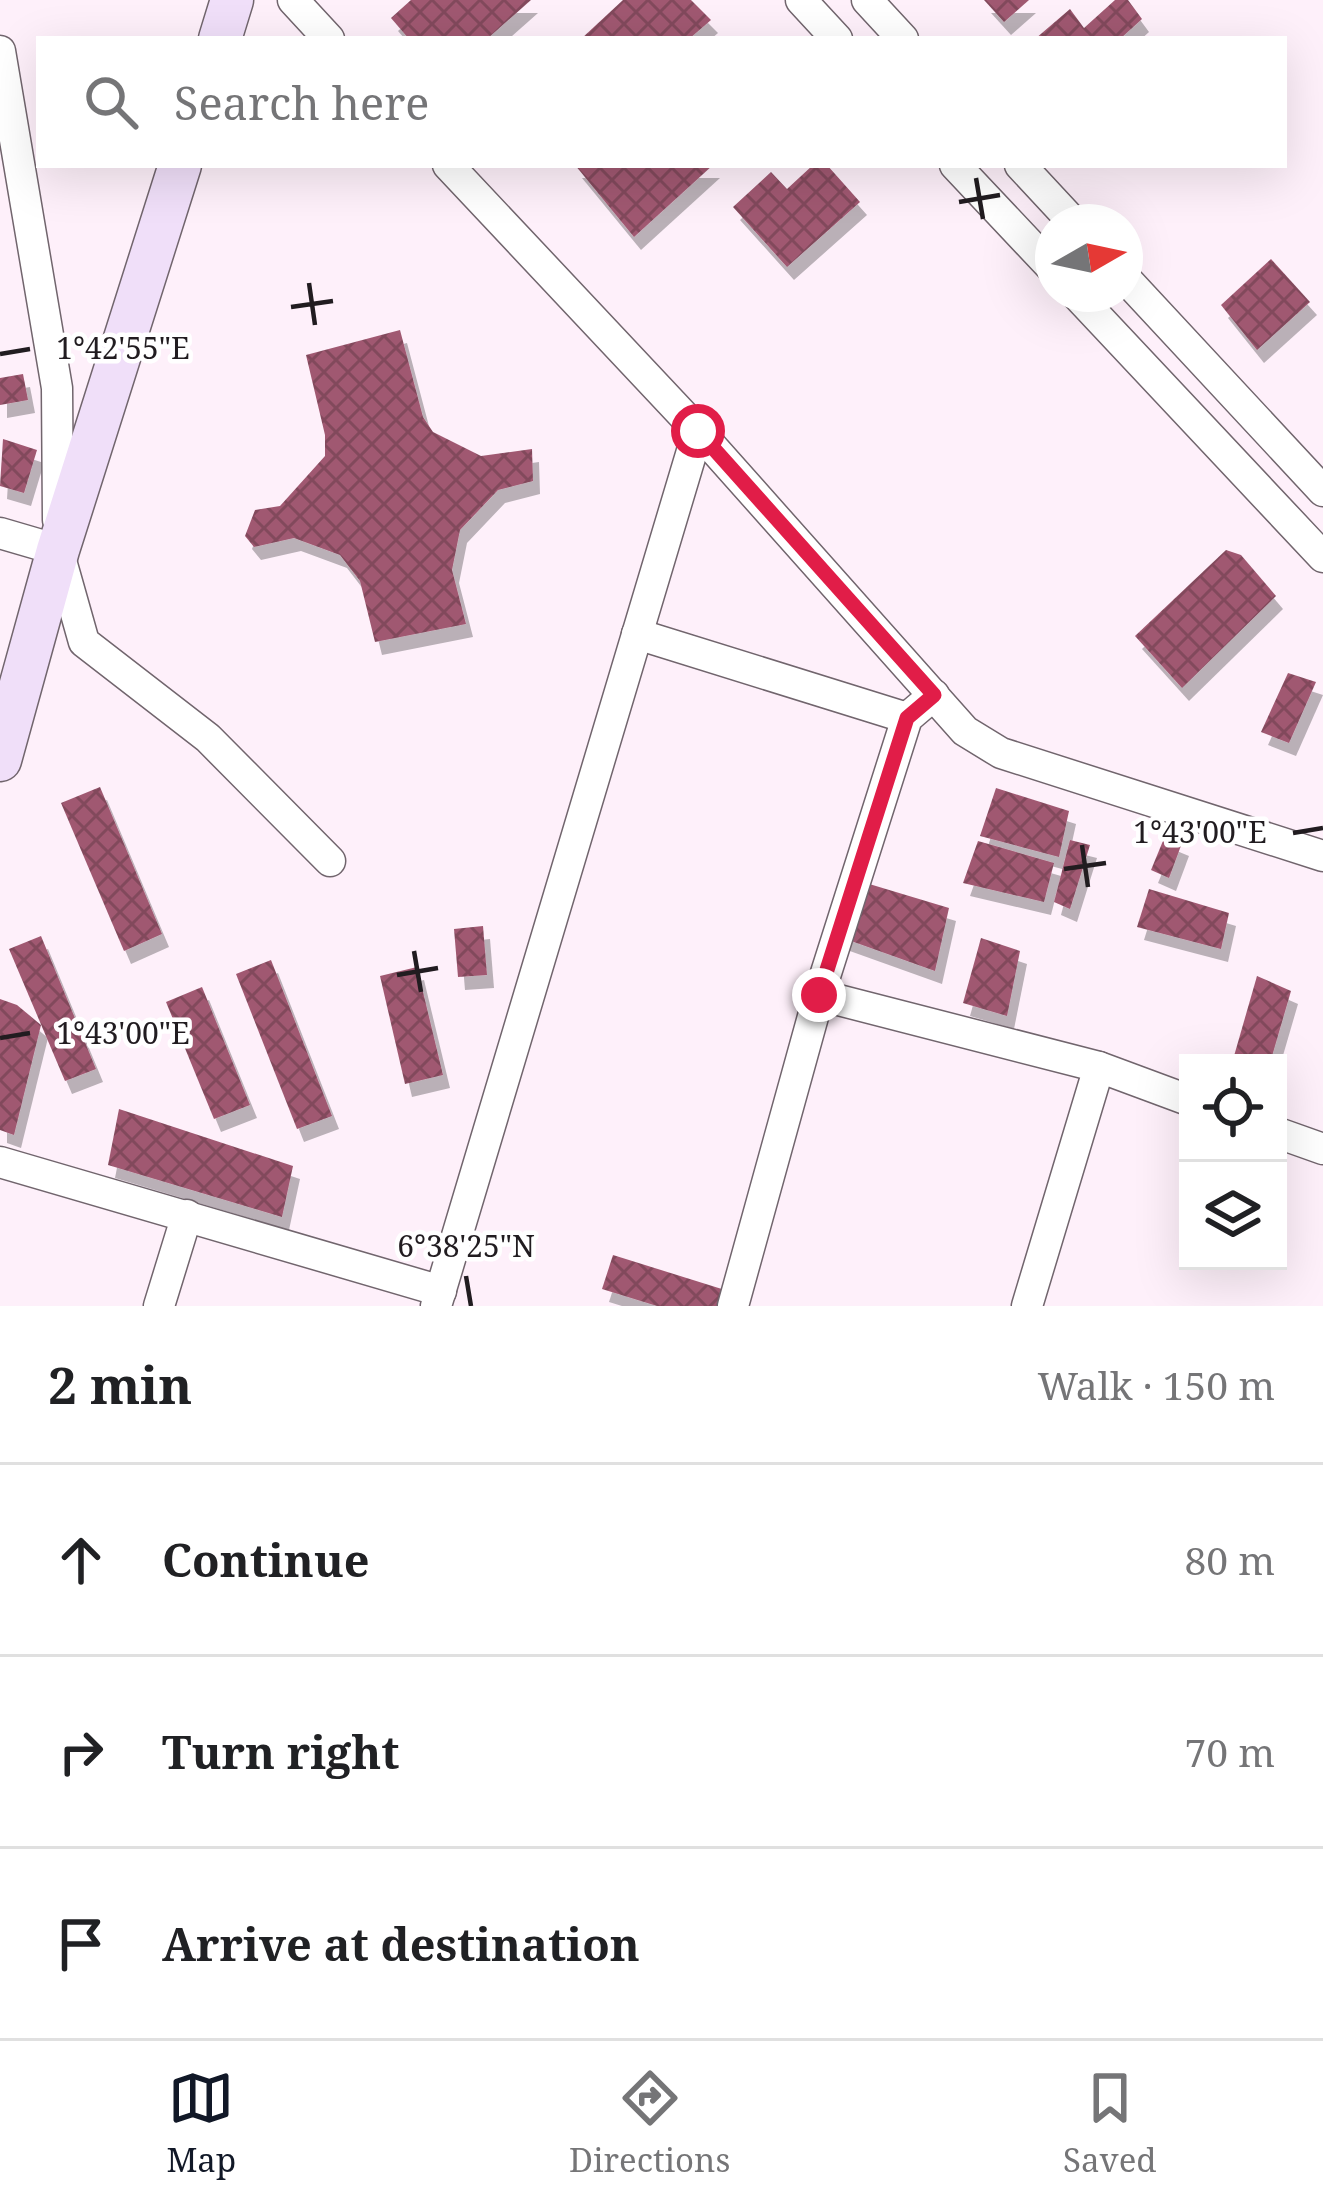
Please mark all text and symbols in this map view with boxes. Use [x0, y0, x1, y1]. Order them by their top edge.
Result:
search box [36, 36, 1287, 168]
icon: search [78, 69, 144, 135]
text: Search here [174, 72, 429, 133]
north arrow [1035, 204, 1143, 312]
text: 1°42'55"E [56, 327, 190, 368]
route start [671, 404, 725, 458]
text: 1°43'00"E [1133, 811, 1267, 852]
route end [792, 968, 846, 1022]
text: 1°43'00"E [56, 1012, 190, 1053]
map controls [1179, 1054, 1287, 1270]
button: locate [1179, 1054, 1287, 1162]
button: layers [1179, 1162, 1287, 1270]
text: 6°38'25"N [397, 1225, 535, 1266]
text: 2 min [48, 1349, 192, 1419]
text: Walk · 150 m [1038, 1358, 1275, 1411]
icon: ahead [48, 1527, 114, 1593]
text: Continue [162, 1529, 370, 1590]
text: 80 m [1184, 1533, 1275, 1586]
icon: right [48, 1719, 114, 1785]
text: Turn right [162, 1721, 399, 1782]
text: 70 m [1184, 1725, 1275, 1778]
icon: arrive [48, 1911, 114, 1977]
text: Arrive at destination [162, 1913, 640, 1974]
tab: Map [166, 2065, 236, 2182]
tab: Directions [569, 2065, 730, 2182]
tab: Saved [1063, 2065, 1157, 2182]

